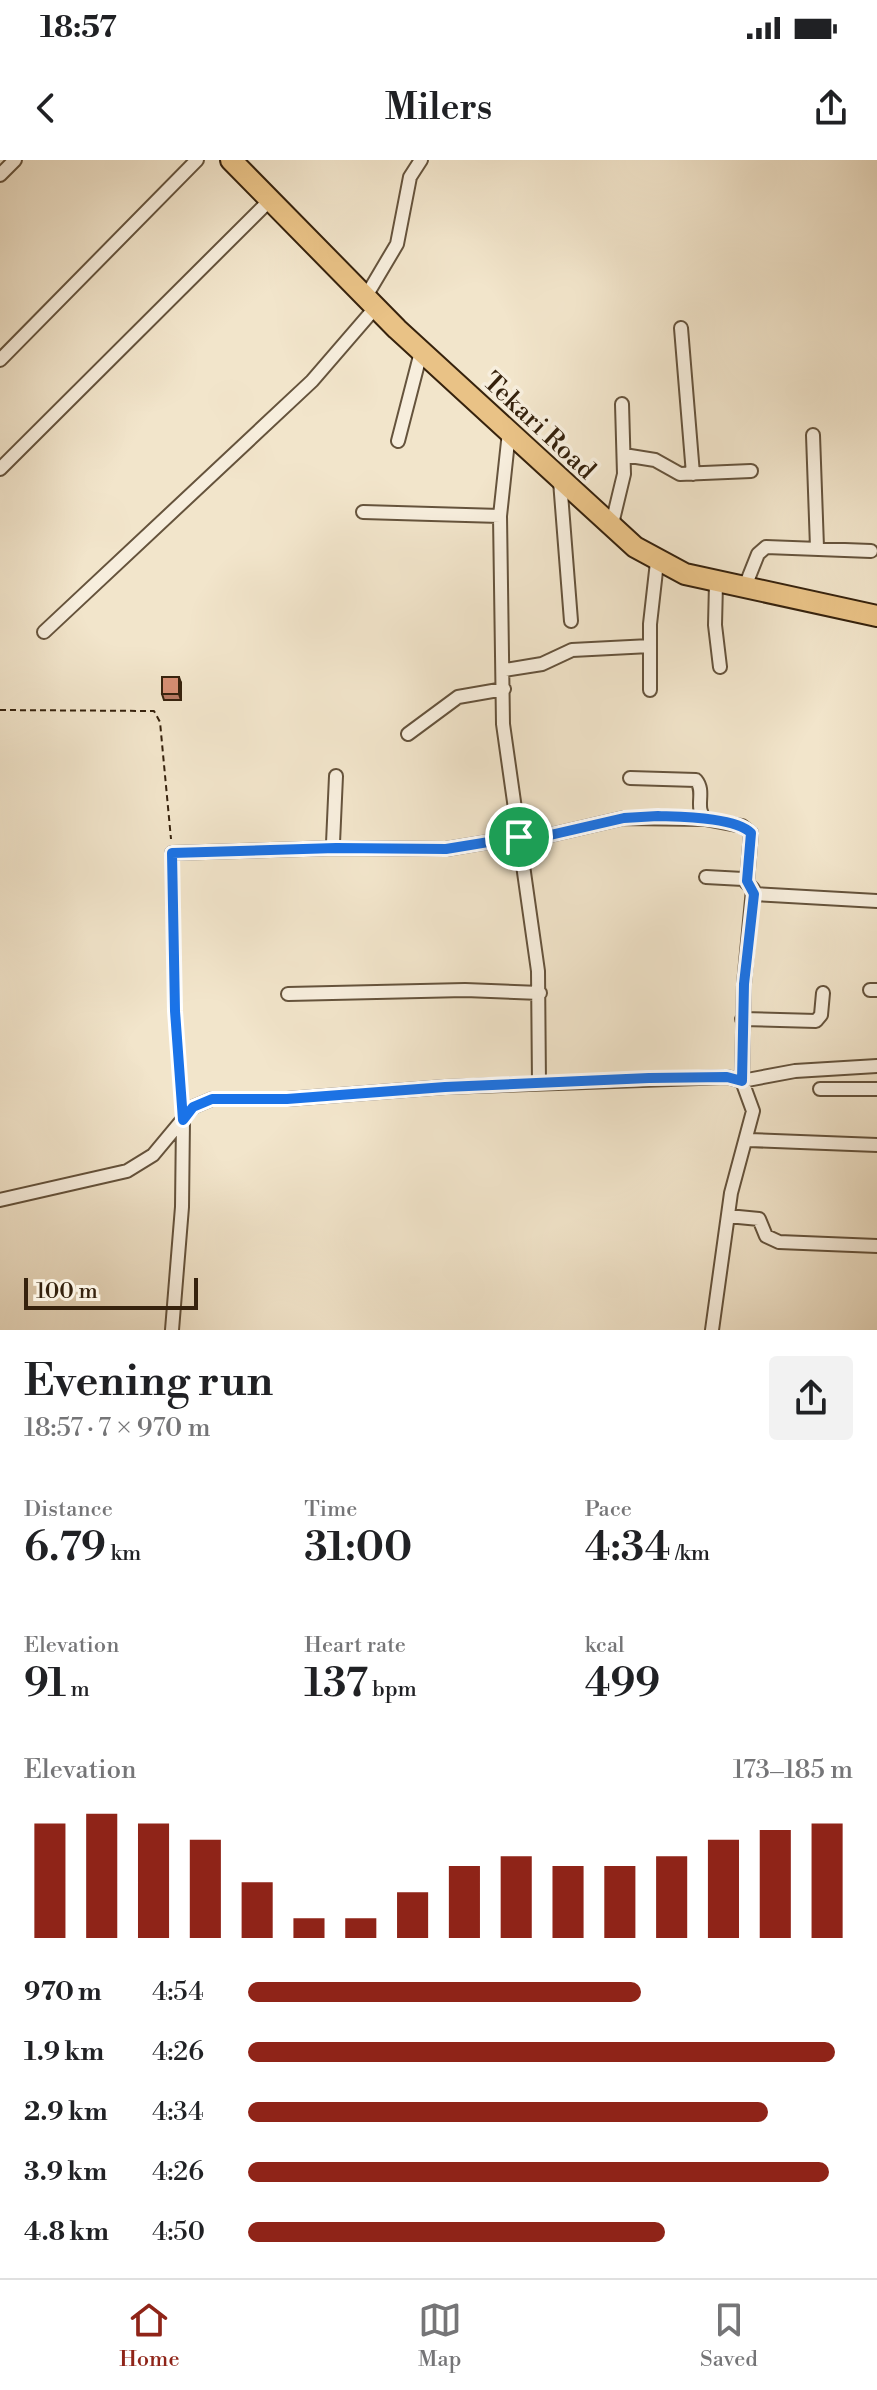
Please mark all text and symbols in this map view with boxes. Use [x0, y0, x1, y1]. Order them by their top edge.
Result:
text: 18:57 [40, 9, 117, 47]
icon: back [24, 86, 68, 130]
text: Milers [385, 86, 492, 131]
icon: share [809, 86, 853, 130]
street label: Tekari Road [476, 366, 602, 486]
pin [485, 803, 553, 871]
icon: arrive [497, 815, 541, 859]
scale bar [24, 1274, 198, 1310]
text: 100 m [36, 1278, 98, 1305]
text: Evening run [24, 1354, 273, 1409]
button: share [769, 1356, 853, 1440]
text: 18:57 · 7 × 970 m [24, 1412, 210, 1444]
text: Distance [24, 1496, 113, 1523]
text: Time [304, 1496, 357, 1523]
text: Pace [585, 1496, 632, 1523]
text: 6.79 [24, 1523, 106, 1573]
text: 31:00 [304, 1523, 412, 1573]
text: 4:34 [585, 1523, 671, 1573]
text: km [106, 1540, 141, 1567]
text: /km [671, 1540, 710, 1567]
text: Elevation [24, 1632, 119, 1659]
text: Heart rate [304, 1632, 406, 1659]
text: kcal [585, 1632, 625, 1659]
text: 91 [24, 1659, 66, 1709]
text: 137 [304, 1659, 368, 1709]
text: 499 [585, 1659, 660, 1709]
text: m [66, 1676, 90, 1703]
text: bpm [368, 1676, 417, 1703]
text: Elevation [24, 1754, 137, 1786]
text: 173–185 m [733, 1754, 853, 1786]
text: 970 m [24, 1976, 102, 2008]
text: 4:54 [152, 1976, 204, 2008]
text: 1.9 km [24, 2036, 104, 2068]
text: 4:26 [152, 2036, 204, 2068]
text: 2.9 km [24, 2096, 108, 2128]
text: 4:34 [152, 2096, 204, 2128]
text: 3.9 km [24, 2156, 107, 2188]
text: 4:26 [152, 2156, 204, 2188]
text: 4.8 km [24, 2216, 109, 2248]
text: 4:50 [152, 2216, 205, 2248]
tab: Home [119, 2298, 180, 2373]
tab: Map [418, 2298, 462, 2373]
tab: Saved [700, 2298, 758, 2373]

